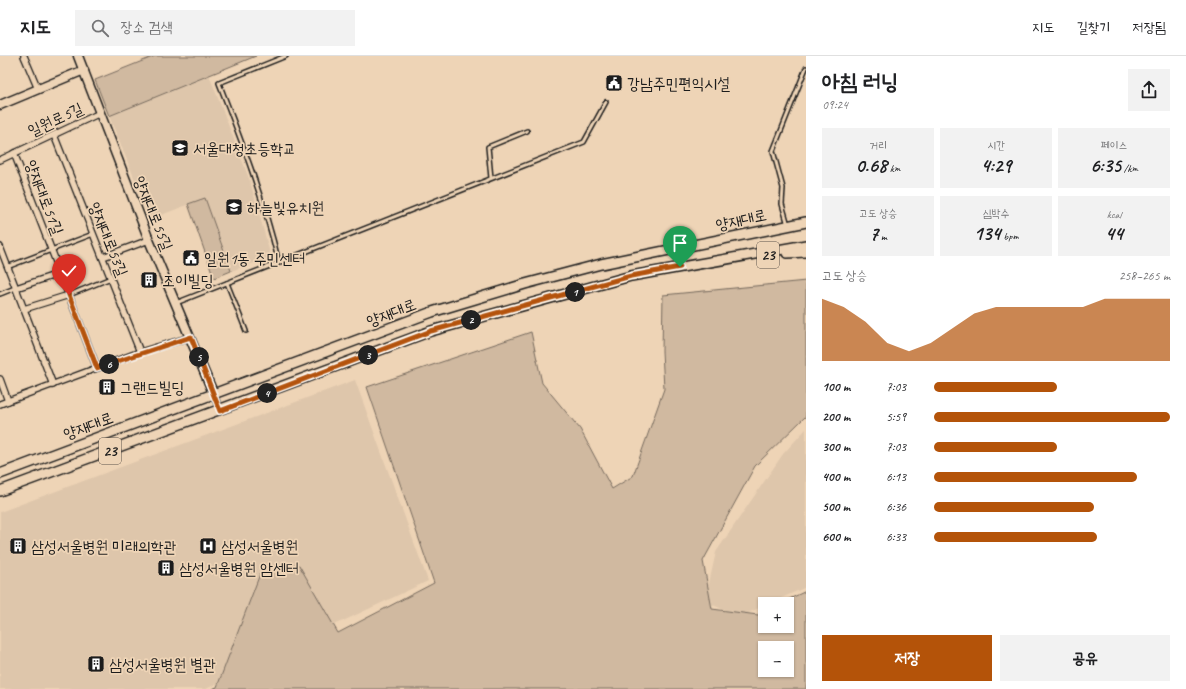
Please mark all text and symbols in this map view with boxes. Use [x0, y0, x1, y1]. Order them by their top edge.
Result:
search box [75, 10, 355, 46]
text: 지도 [20, 15, 51, 39]
icon: search [89, 17, 111, 39]
text: 장소 검색 [121, 18, 173, 37]
text: 지도 [1032, 19, 1054, 36]
text: 길찾기 [1076, 19, 1110, 36]
text: 저장됨 [1132, 19, 1166, 36]
text: 아침 러닝 [822, 68, 898, 96]
button: share [1128, 69, 1170, 111]
public building icon: 강남주민편익시설 [604, 73, 624, 93]
place label: 강남주민편익시설 [627, 74, 730, 94]
text: 09:24 [822, 97, 848, 113]
street label: 일원로5길 [25, 98, 86, 141]
school or university icon: 서울대청초등학교 [170, 138, 190, 158]
text: 거리 [869, 138, 887, 152]
text: 시간 [987, 138, 1005, 152]
text: 페이스 [1101, 138, 1127, 152]
place label: 서울대청초등학교 [193, 139, 296, 159]
text: 0.68 [856, 153, 887, 178]
text: 4:29 [981, 153, 1011, 178]
text: 6:35 [1090, 153, 1121, 178]
street label: 양재대로51길 [21, 157, 68, 238]
text: km [887, 161, 900, 175]
text: /km [1121, 161, 1138, 175]
street label: 양재대로55길 [129, 173, 177, 254]
school or university icon: 하늘빛유치원 [224, 197, 244, 217]
place label: 하늘빛유치원 [247, 198, 324, 218]
street label: 양재대로53길 [84, 199, 132, 280]
street label: 양재대로 [714, 205, 768, 235]
text: 고도 상승 [859, 206, 897, 220]
text: 심박수 [983, 206, 1009, 220]
text: kcal [1107, 207, 1121, 221]
text: 7 [869, 221, 878, 246]
text: 134 [974, 221, 1001, 246]
text: 44 [1105, 221, 1123, 246]
pin [663, 226, 697, 267]
text: m [878, 229, 887, 243]
text: bpm [1001, 229, 1018, 243]
icon: arrive [669, 232, 691, 254]
road number: 23 [757, 242, 779, 268]
public building icon: 일원1동 주민센터 [181, 248, 201, 268]
place label: 일원1동 주민센터 [204, 249, 305, 269]
pin [52, 254, 86, 295]
icon: check [58, 260, 80, 282]
text: 고도 상승 [822, 268, 867, 284]
text: 258–265 m [1119, 268, 1170, 284]
building icon: 조이빌딩 [139, 270, 159, 290]
place label: 조이빌딩 [162, 271, 214, 291]
pin: 1 [565, 282, 585, 302]
text: 1 [573, 285, 577, 299]
street label: 양재대로 [364, 294, 419, 331]
pin: 2 [461, 310, 481, 330]
text: 2 [469, 313, 473, 327]
pin: 3 [358, 345, 378, 365]
pin: 5 [189, 347, 209, 367]
text: 3 [366, 348, 370, 362]
text: 5 [197, 350, 201, 364]
pin: 6 [99, 354, 119, 374]
text: 6 [106, 357, 112, 371]
building icon: 그랜드빌딩 [97, 377, 117, 397]
place label: 그랜드빌딩 [120, 378, 184, 398]
text: 100 m [822, 379, 850, 395]
text: 7:03 [886, 379, 906, 395]
pin: 4 [257, 383, 277, 403]
text: 4 [265, 386, 269, 400]
street label: 양재대로 [61, 408, 116, 444]
text: 200 m [822, 409, 850, 425]
text: 5:59 [886, 409, 906, 425]
road number: 23 [99, 438, 121, 464]
text: 300 m [822, 439, 850, 455]
text: 7:03 [886, 439, 906, 455]
text: 400 m [822, 469, 850, 485]
text: 6:13 [886, 469, 906, 485]
text: 500 m [822, 499, 850, 515]
text: 6:36 [886, 499, 906, 515]
text: 600 m [822, 529, 850, 545]
text: 6:33 [886, 529, 906, 545]
building icon: 삼성서울병원 미래의학관 [8, 536, 28, 556]
hospital icon: 삼성서울병원 [198, 536, 218, 556]
place label: 삼성서울병원 미래의학관 [31, 537, 177, 557]
place label: 삼성서울병원 [221, 537, 298, 557]
building icon: 삼성서울병원 암센터 [156, 558, 176, 578]
place label: 삼성서울병원 암센터 [179, 559, 299, 579]
map controls [758, 597, 794, 677]
button: + [758, 597, 794, 633]
button: 저장 [822, 635, 992, 681]
button: 공유 [1000, 635, 1170, 681]
button: − [758, 641, 794, 677]
building icon: 삼성서울병원 별관 [86, 654, 106, 674]
place label: 삼성서울병원 별관 [109, 655, 216, 675]

